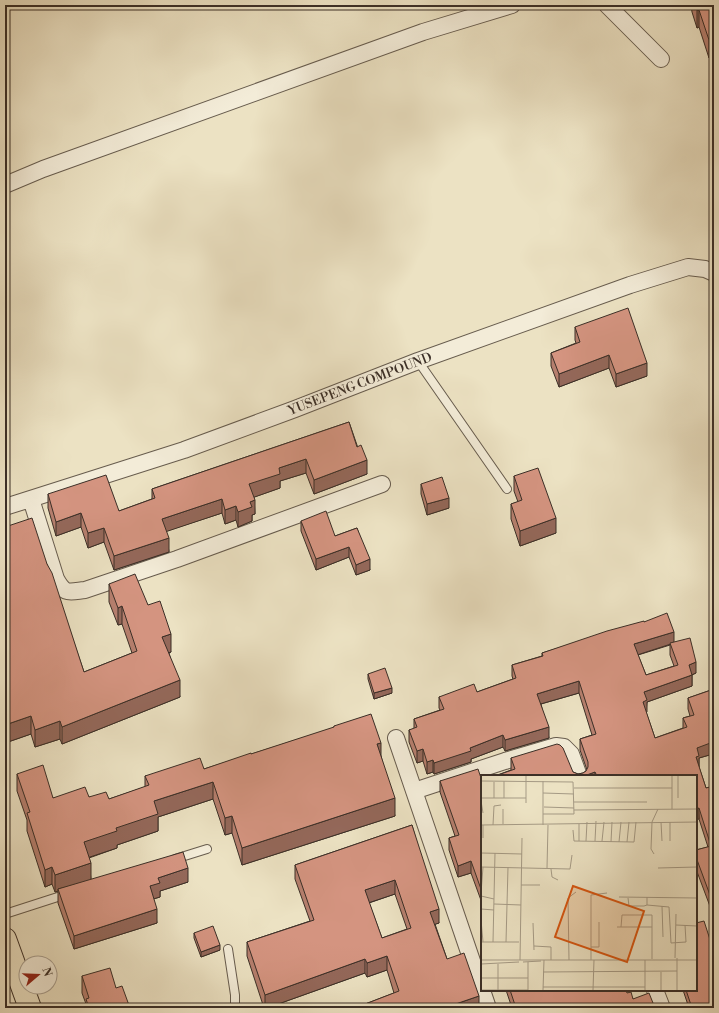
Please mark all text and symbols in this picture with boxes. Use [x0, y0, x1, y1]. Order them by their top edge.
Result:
street label: YUSEPENG COMPOUND [285, 349, 434, 419]
inset map [481, 775, 697, 991]
north arrow [18, 955, 58, 995]
text: N [38, 966, 55, 979]

